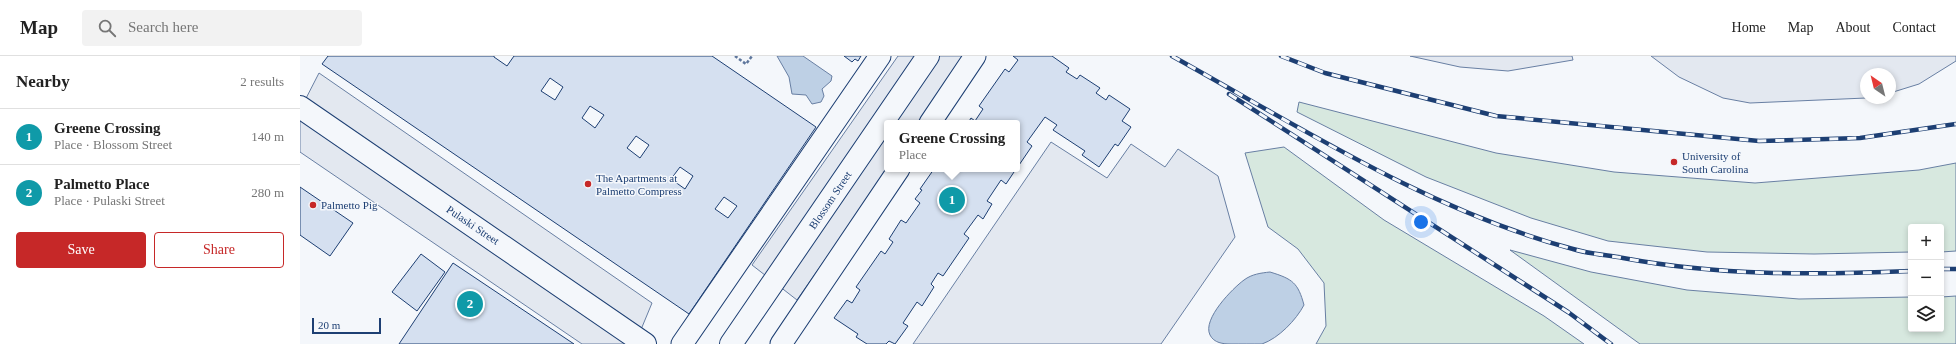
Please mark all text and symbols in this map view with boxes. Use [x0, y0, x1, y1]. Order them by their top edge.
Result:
search box [82, 10, 362, 46]
text: Map [20, 17, 58, 38]
icon: search [96, 17, 118, 39]
text: Search here [128, 19, 198, 35]
text: Home [1732, 20, 1766, 35]
text: Map [1788, 20, 1813, 35]
text: About [1835, 20, 1870, 35]
text: Contact [1892, 20, 1936, 35]
north arrow [1860, 68, 1896, 104]
text: Nearby [16, 72, 70, 91]
text: 2 results [240, 74, 284, 89]
text: Greene Crossing [54, 120, 161, 136]
popup [884, 120, 1020, 172]
text: 1 [26, 129, 32, 144]
text: 140 m [251, 129, 284, 144]
text: Greene Crossing [899, 130, 1005, 146]
text: Place · Blossom Street [54, 137, 172, 152]
text: Place [899, 147, 927, 162]
place label: University of South Carolina [1682, 150, 1748, 175]
marker: University of South Carolina [1669, 157, 1679, 167]
street label: Blossom Street [806, 169, 854, 231]
place label: The Apartments at Palmetto Compress [596, 172, 682, 197]
text: Palmetto Place [54, 176, 149, 192]
marker: The Apartments at Palmetto Compress [583, 179, 593, 189]
text: 2 [26, 185, 32, 200]
text: 280 m [251, 185, 284, 200]
pin: 1 [939, 185, 965, 215]
text: Place · Pulaski Street [54, 193, 165, 208]
place label: Palmetto Pig [321, 199, 378, 211]
marker: Palmetto Pig [308, 200, 318, 210]
street label: Pulaski Street [444, 203, 502, 247]
your location [1411, 212, 1431, 232]
map controls [1908, 224, 1944, 332]
button: + [1908, 224, 1944, 260]
button: Save [16, 232, 146, 268]
button: Share [154, 232, 284, 268]
button: − [1908, 260, 1944, 296]
pin: 2 [457, 289, 483, 319]
button: layers [1908, 296, 1944, 332]
scale bar [312, 316, 381, 335]
text: 20 m [318, 319, 340, 331]

